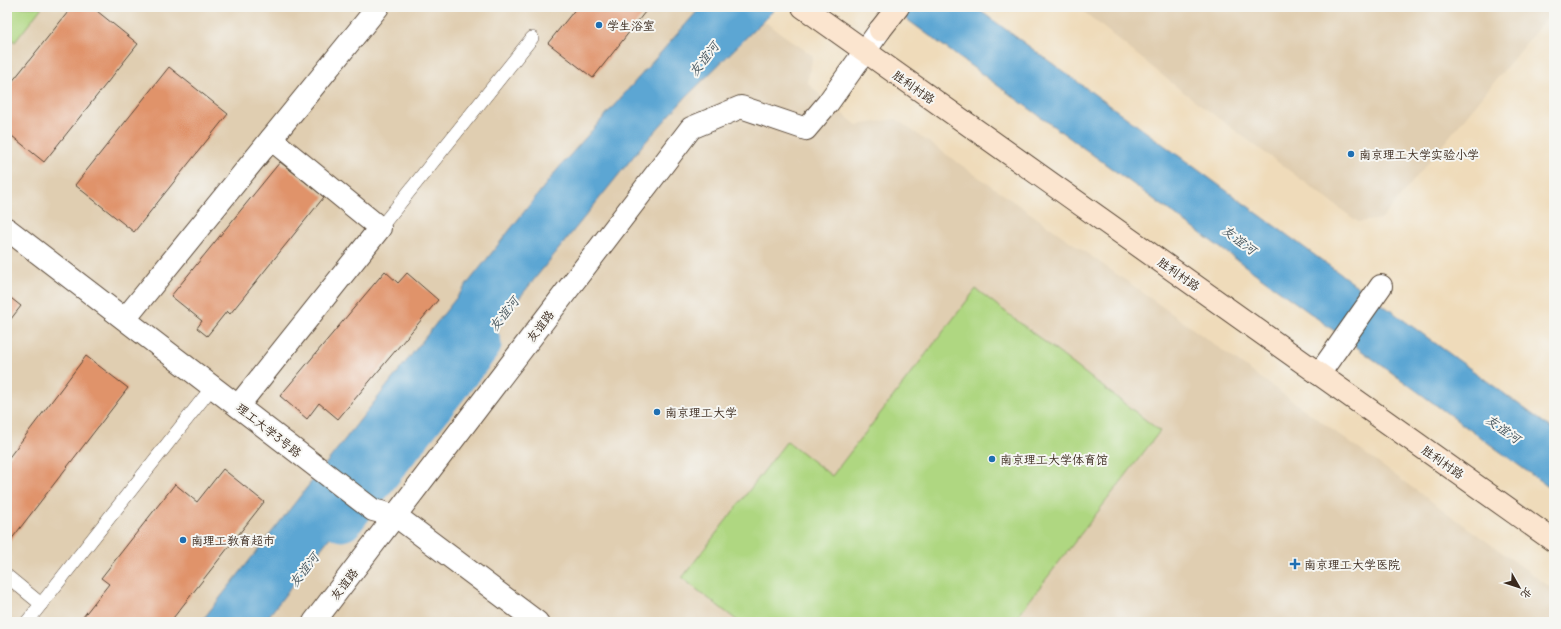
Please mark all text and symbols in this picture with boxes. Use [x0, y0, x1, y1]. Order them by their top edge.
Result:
place label: 学生浴室 [607, 18, 655, 33]
marker: 学生浴室 [594, 20, 604, 30]
water label: 友谊河 [685, 37, 724, 80]
street label: 胜利村路 [889, 67, 938, 107]
place label: 南京理工大学实验小学 [1359, 147, 1479, 162]
marker: 南京理工大学实验小学 [1346, 149, 1356, 159]
water label: 友谊河 [1218, 221, 1261, 260]
street label: 胜利村路 [1154, 254, 1203, 294]
water label: 友谊河 [485, 292, 524, 335]
street label: 友谊路 [523, 307, 557, 345]
street label: 理工大学3号路 [233, 400, 305, 460]
place label: 南京理工大学 [665, 405, 737, 420]
marker: 南京理工大学 [652, 407, 662, 417]
water label: 友谊河 [1482, 411, 1525, 448]
street label: 胜利村路 [1418, 442, 1467, 482]
place label: 南京理工大学体育馆 [1000, 452, 1108, 467]
marker: 南京理工大学体育馆 [987, 454, 997, 464]
place label: 南理工教育超市 [191, 533, 275, 548]
marker: 南理工教育超市 [178, 535, 188, 545]
water label: 友谊河 [285, 548, 324, 591]
place label: 南京理工大学医院 [1304, 557, 1400, 572]
marker: 南京理工大学医院 [1289, 558, 1301, 570]
street label: 友谊路 [327, 565, 361, 603]
north arrow [1499, 567, 1539, 607]
text: 北 [1518, 585, 1536, 602]

